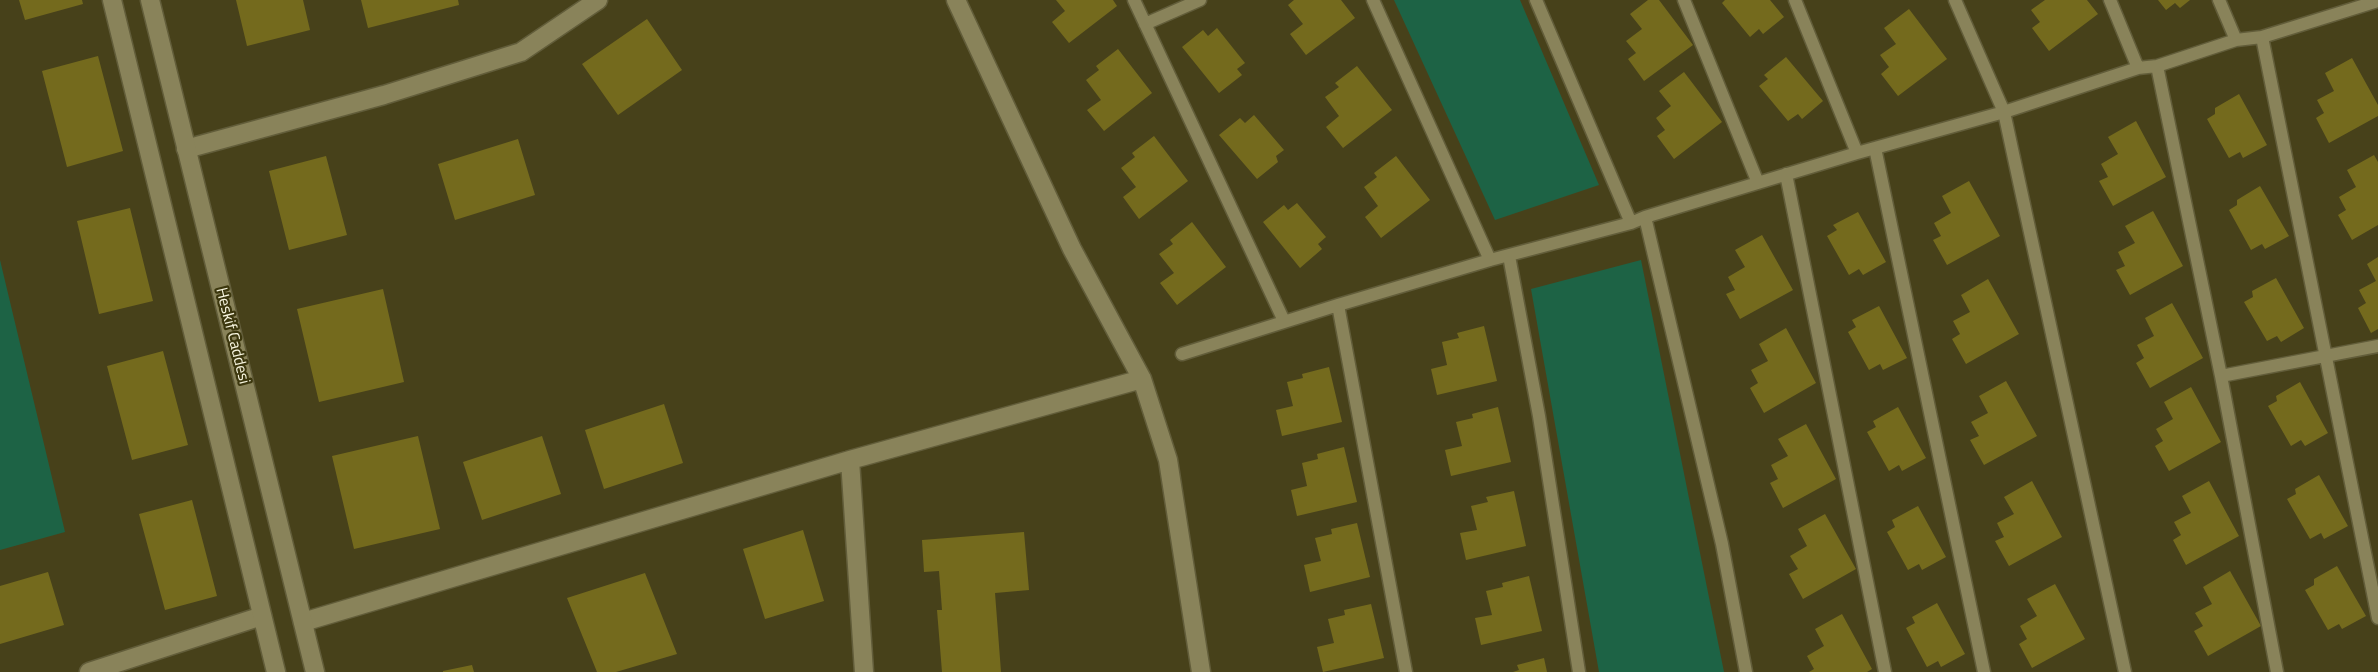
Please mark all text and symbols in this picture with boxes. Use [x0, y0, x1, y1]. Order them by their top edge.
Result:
street label: Heskif Caddesi [211, 286, 253, 386]

